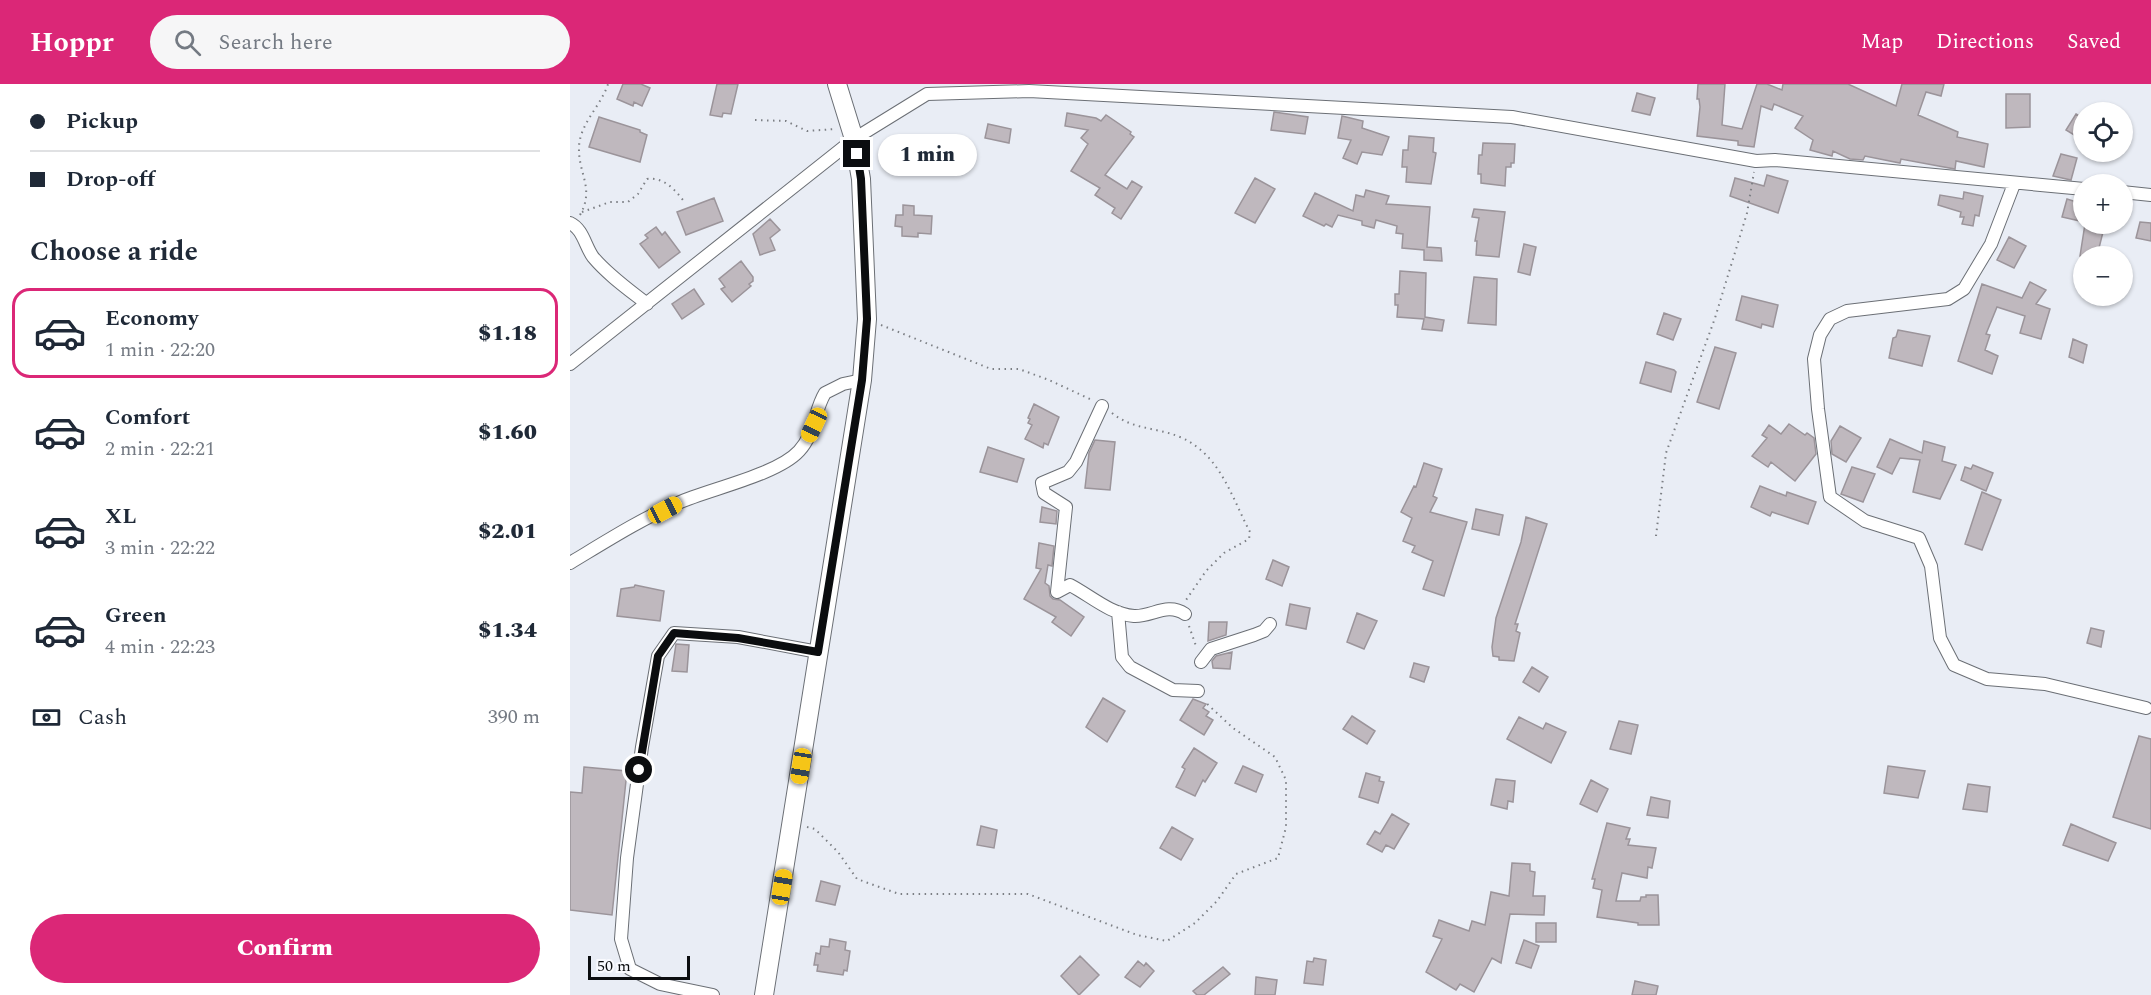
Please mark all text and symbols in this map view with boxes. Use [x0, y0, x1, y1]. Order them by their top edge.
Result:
search box [150, 15, 570, 69]
text: Hoppr [30, 21, 114, 64]
icon: search [171, 26, 204, 59]
text: Search here [219, 26, 333, 59]
text: Map [1861, 26, 1903, 58]
text: Directions [1936, 26, 2034, 58]
text: Saved [2067, 26, 2121, 58]
map controls [2073, 102, 2133, 306]
button: locate [2073, 102, 2133, 162]
text: Pickup [66, 105, 138, 138]
callout: 1 min [878, 133, 977, 175]
route end [843, 140, 870, 167]
text: 1 min [900, 140, 955, 170]
text: Drop-off [66, 163, 155, 196]
button: + [2073, 174, 2133, 234]
text: Choose a ride [30, 231, 198, 273]
button: − [2073, 246, 2133, 306]
text: Economy [105, 302, 198, 335]
icon: car [33, 306, 87, 360]
text: $1.18 [478, 317, 537, 350]
text: 1 min · 22:20 [105, 335, 215, 365]
text: Comfort [105, 401, 190, 434]
icon: car [33, 405, 87, 459]
car [798, 405, 830, 445]
text: $1.60 [478, 416, 537, 449]
text: 2 min · 22:21 [105, 434, 215, 464]
car [645, 494, 685, 526]
text: XL [105, 500, 136, 533]
icon: car [33, 504, 87, 558]
text: $2.01 [478, 515, 537, 548]
text: 3 min · 22:22 [105, 533, 215, 563]
text: Green [105, 599, 167, 632]
icon: car [33, 603, 87, 657]
text: $1.34 [478, 614, 537, 647]
text: 4 min · 22:23 [105, 632, 215, 662]
icon: cash [30, 701, 63, 734]
text: Cash [78, 701, 127, 734]
text: 390 m [488, 702, 540, 732]
car [789, 747, 813, 785]
route start [625, 756, 652, 783]
car [770, 868, 794, 906]
button: Confirm [30, 914, 540, 983]
scale bar [588, 953, 690, 980]
text: 50 m [597, 954, 631, 978]

